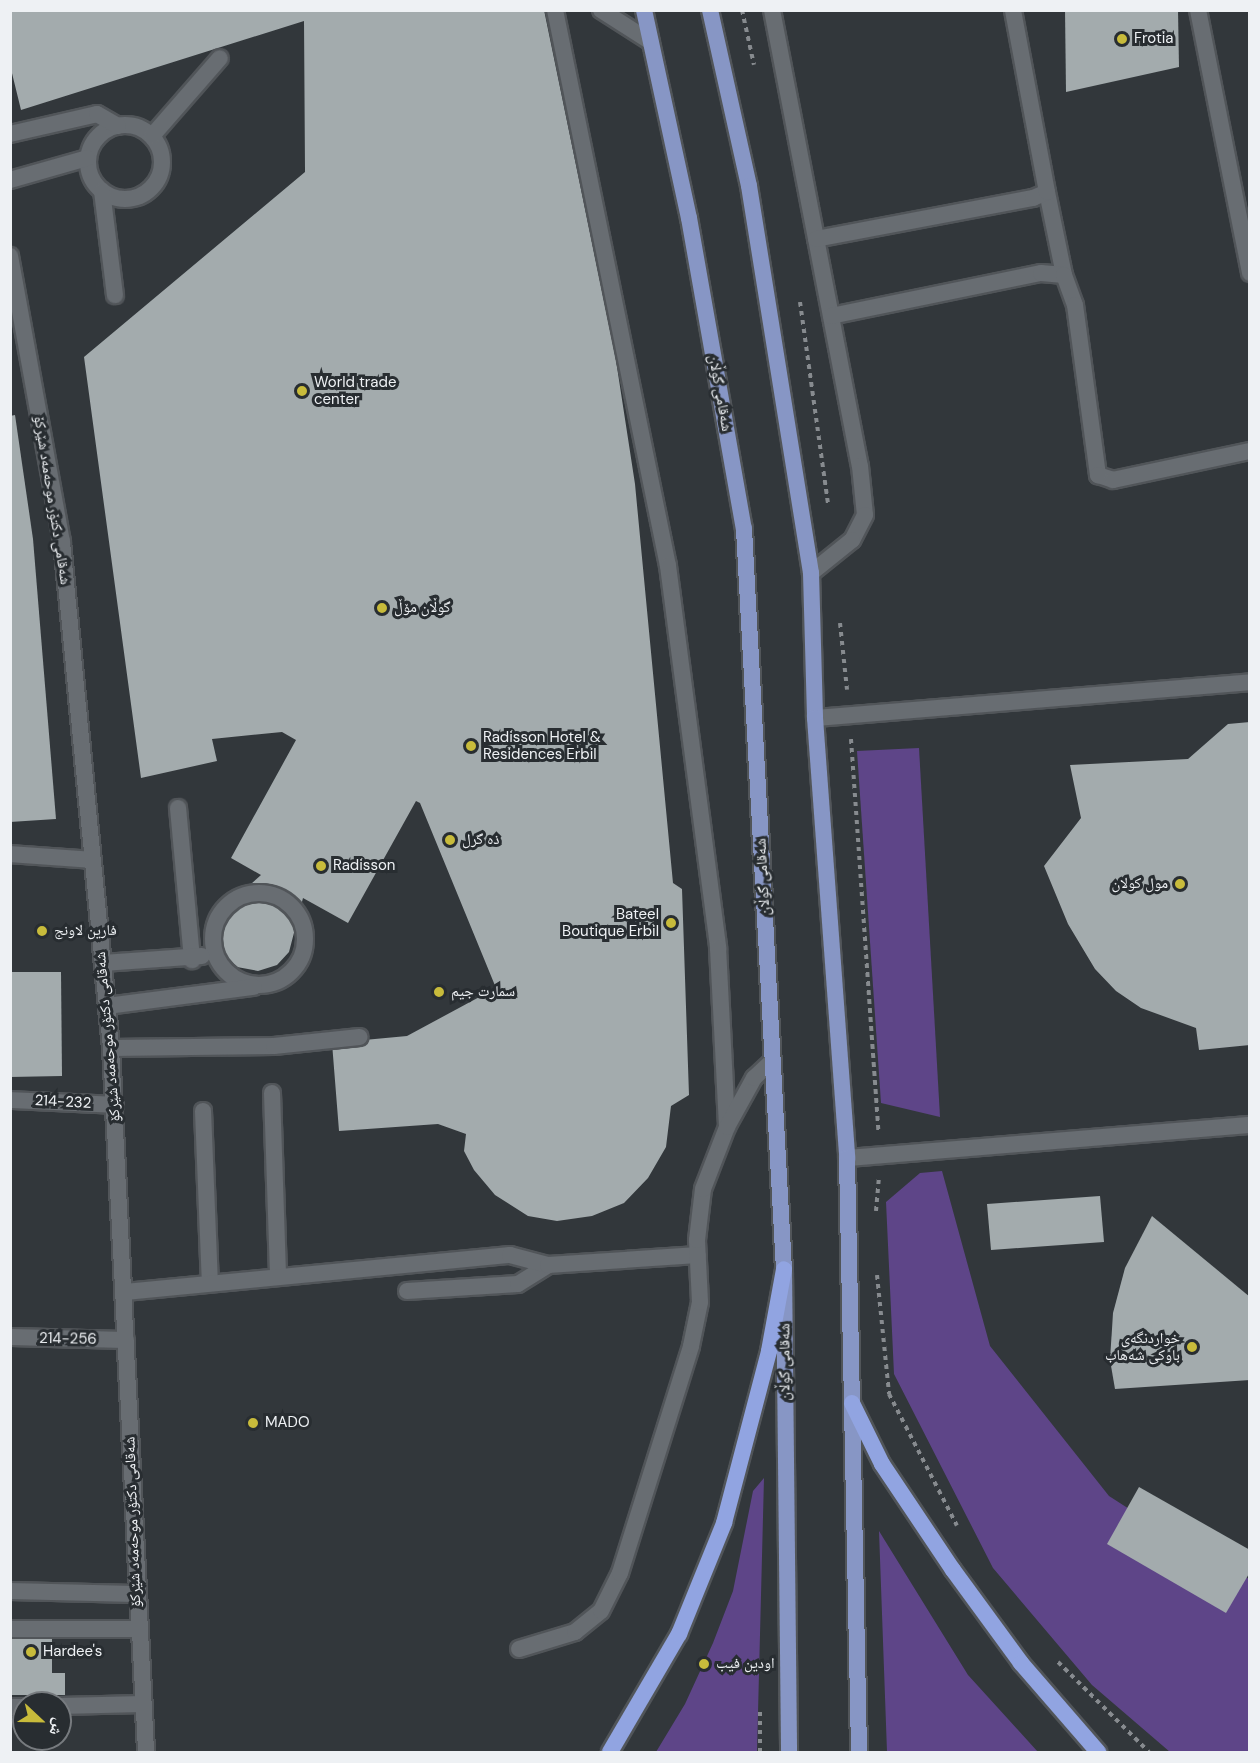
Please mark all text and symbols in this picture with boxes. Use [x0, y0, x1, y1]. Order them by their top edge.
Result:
place label: Frotia [1134, 30, 1174, 48]
marker: Frotia [1115, 32, 1129, 46]
street label: شەقامی گوڵان [704, 353, 736, 433]
place label: World trade center [314, 373, 396, 408]
marker: World trade center [295, 384, 309, 398]
street label: شەقامی دکتۆر موحەمەد شێرکۆ [30, 414, 74, 586]
place label: گوڵان مۆڵ [394, 599, 451, 617]
marker: گوڵان مۆڵ [375, 601, 389, 615]
place label: Radisson Hotel & Residences Erbil [483, 728, 601, 763]
marker: Radisson Hotel & Residences Erbil [464, 739, 478, 753]
place label: ذه گرل [462, 831, 500, 849]
marker: ذه گرل [443, 833, 457, 847]
street label: شەقامی گوڵان [752, 838, 774, 916]
place label: Radisson [333, 857, 395, 875]
marker: Radisson [314, 859, 328, 873]
place label: مول كولان [1111, 875, 1168, 893]
marker: مول كولان [1173, 877, 1187, 891]
place label: Bateel Boutique Erbil [562, 905, 659, 940]
marker: Bateel Boutique Erbil [664, 916, 678, 930]
place label: فارین لاونج [54, 922, 117, 940]
marker: فارین لاونج [35, 924, 49, 938]
street label: شەقامی دکتۆر موحەمەد شێرکۆ [92, 951, 124, 1123]
place label: سمارت جیم [451, 983, 515, 1001]
marker: سمارت جیم [432, 985, 446, 999]
street label: 214-232 [34, 1092, 92, 1112]
street label: شەقامی گوڵان [776, 1323, 794, 1401]
street label: 214-256 [39, 1329, 97, 1349]
place label: خواردنگەی باوکی شەھاب [1105, 1329, 1180, 1364]
marker: خواردنگەی باوکی شەھاب [1185, 1340, 1199, 1354]
place label: MADO [265, 1414, 310, 1432]
marker: MADO [246, 1416, 260, 1430]
street label: شەقامی دکتۆر موحەمەد شێرکۆ [121, 1436, 145, 1608]
place label: Hardee's [43, 1643, 102, 1661]
marker: Hardee's [24, 1645, 38, 1659]
place label: اودين فيب [716, 1655, 775, 1673]
marker: اودين فيب [697, 1657, 711, 1671]
north arrow [12, 1691, 72, 1751]
text: ش [44, 1715, 70, 1739]

